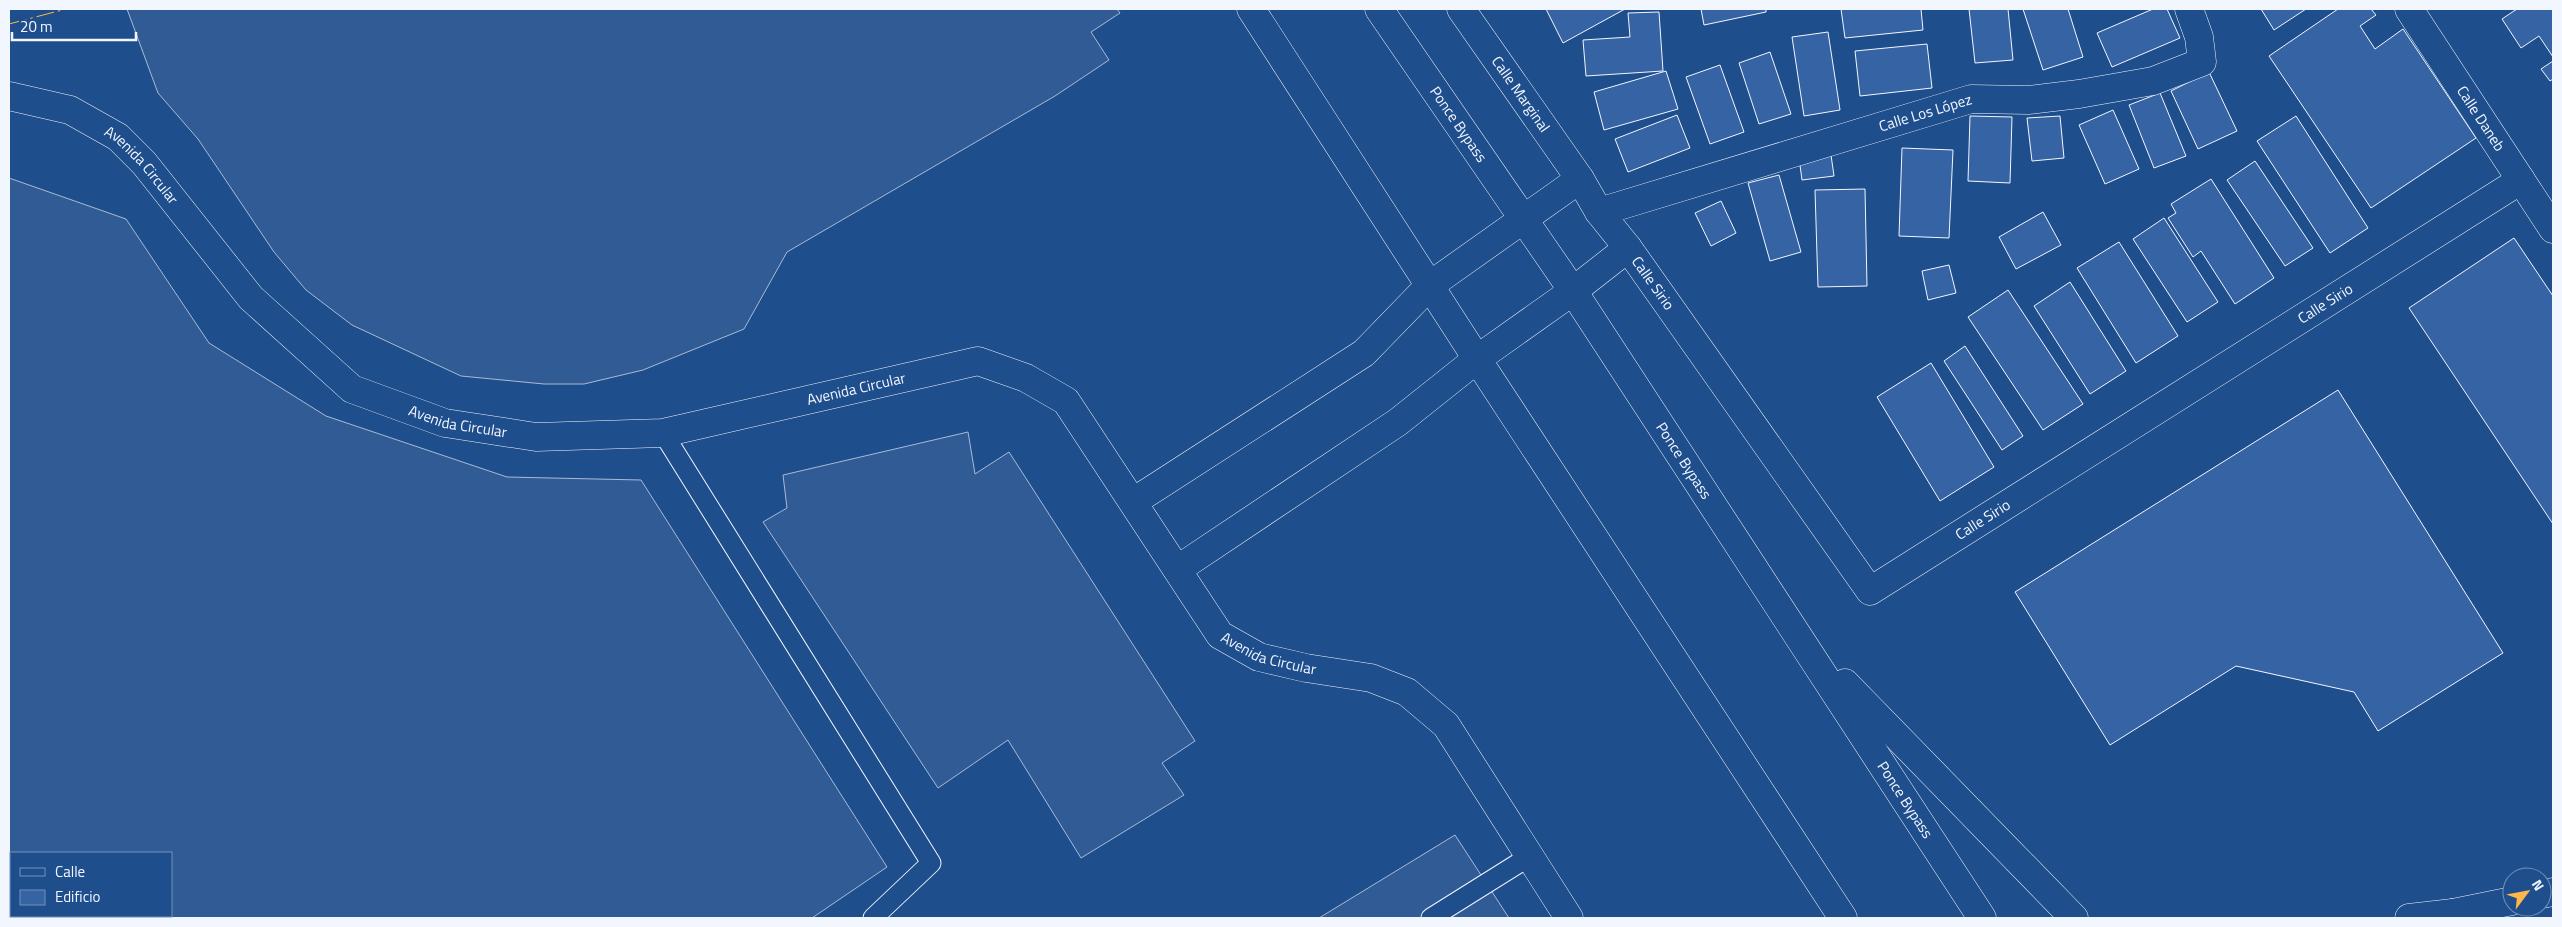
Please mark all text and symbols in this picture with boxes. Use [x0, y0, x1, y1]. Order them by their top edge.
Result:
scale bar [12, 10, 136, 42]
text: 20 m [20, 15, 53, 38]
street label: Calle Marginal [1486, 51, 1556, 137]
street label: Ponce Bypass [1424, 81, 1493, 167]
street label: Calle Daneb [2451, 81, 2511, 156]
street label: Calle Los López [1876, 87, 1975, 137]
street label: Avenida Circular [100, 120, 184, 209]
street label: Calle Sirio [1626, 251, 1680, 315]
street label: Calle Sirio [2293, 277, 2357, 329]
street label: Avenida Circular [804, 366, 908, 411]
street label: Avenida Circular [406, 399, 509, 443]
street label: Ponce Bypass [1650, 417, 1718, 504]
street label: Calle Sirio [1950, 493, 2015, 545]
street label: Avenida Circular [1217, 626, 1318, 680]
street label: Ponce Bypass [1872, 757, 1939, 843]
legend [10, 852, 172, 917]
text: Calle [55, 860, 85, 883]
north arrow [2502, 867, 2552, 917]
text: N [2527, 875, 2550, 895]
text: Edificio [55, 885, 100, 908]

